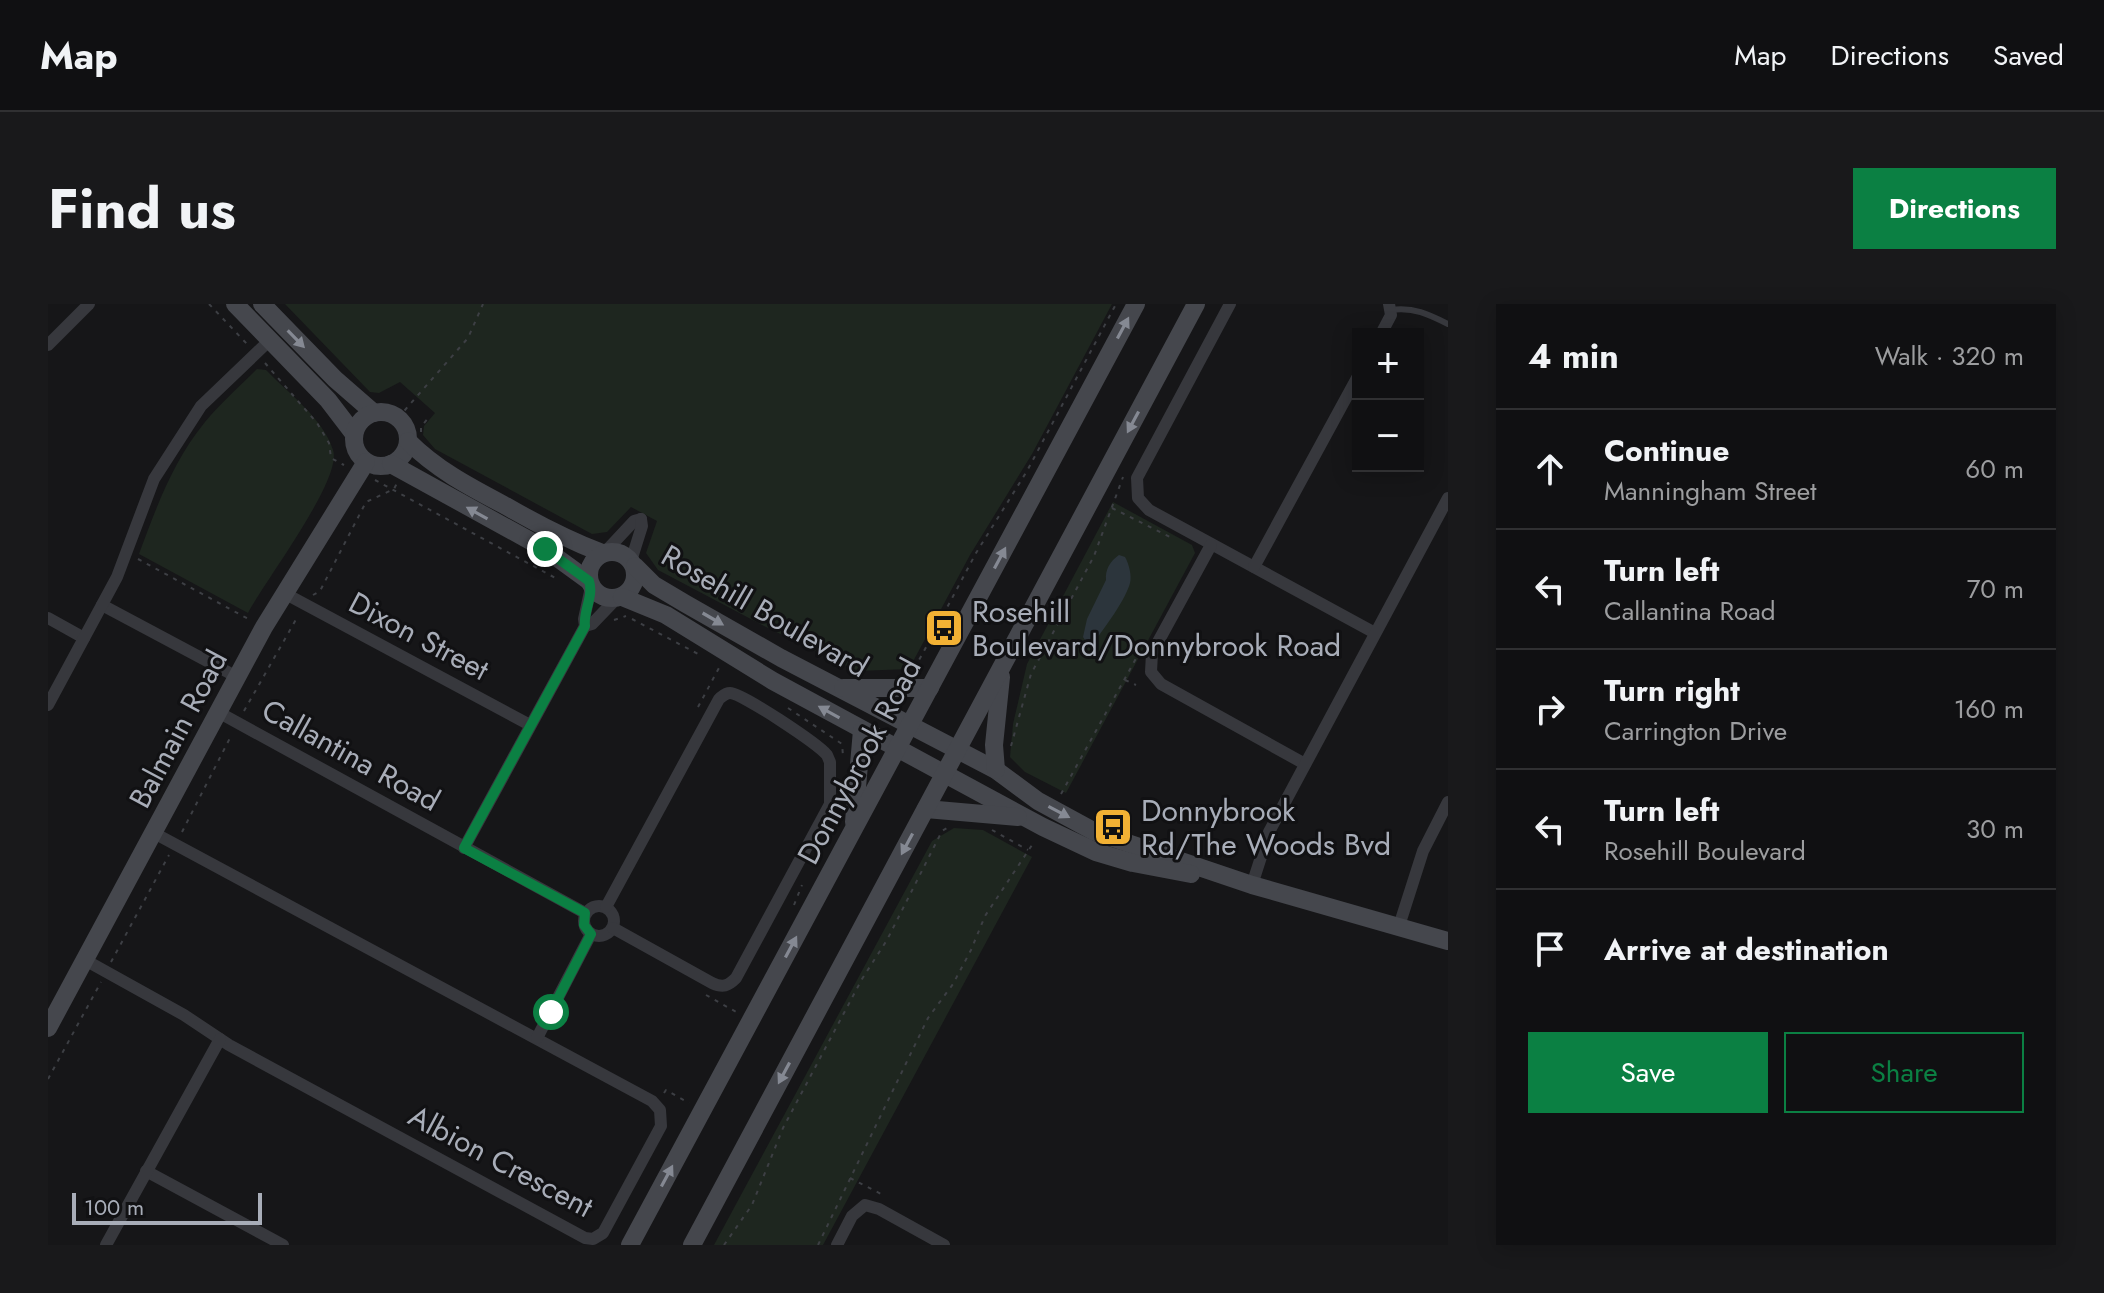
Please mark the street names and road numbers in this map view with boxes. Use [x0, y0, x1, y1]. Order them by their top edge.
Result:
street label: Rosehill Boulevard [653, 534, 877, 688]
street label: Dixon Street [341, 581, 497, 691]
street label: Balmain Road [118, 642, 238, 816]
street label: Donnybrook Road [787, 650, 931, 872]
street label: Callantina Road [254, 688, 448, 822]
street label: Albion Crescent [401, 1094, 602, 1228]

